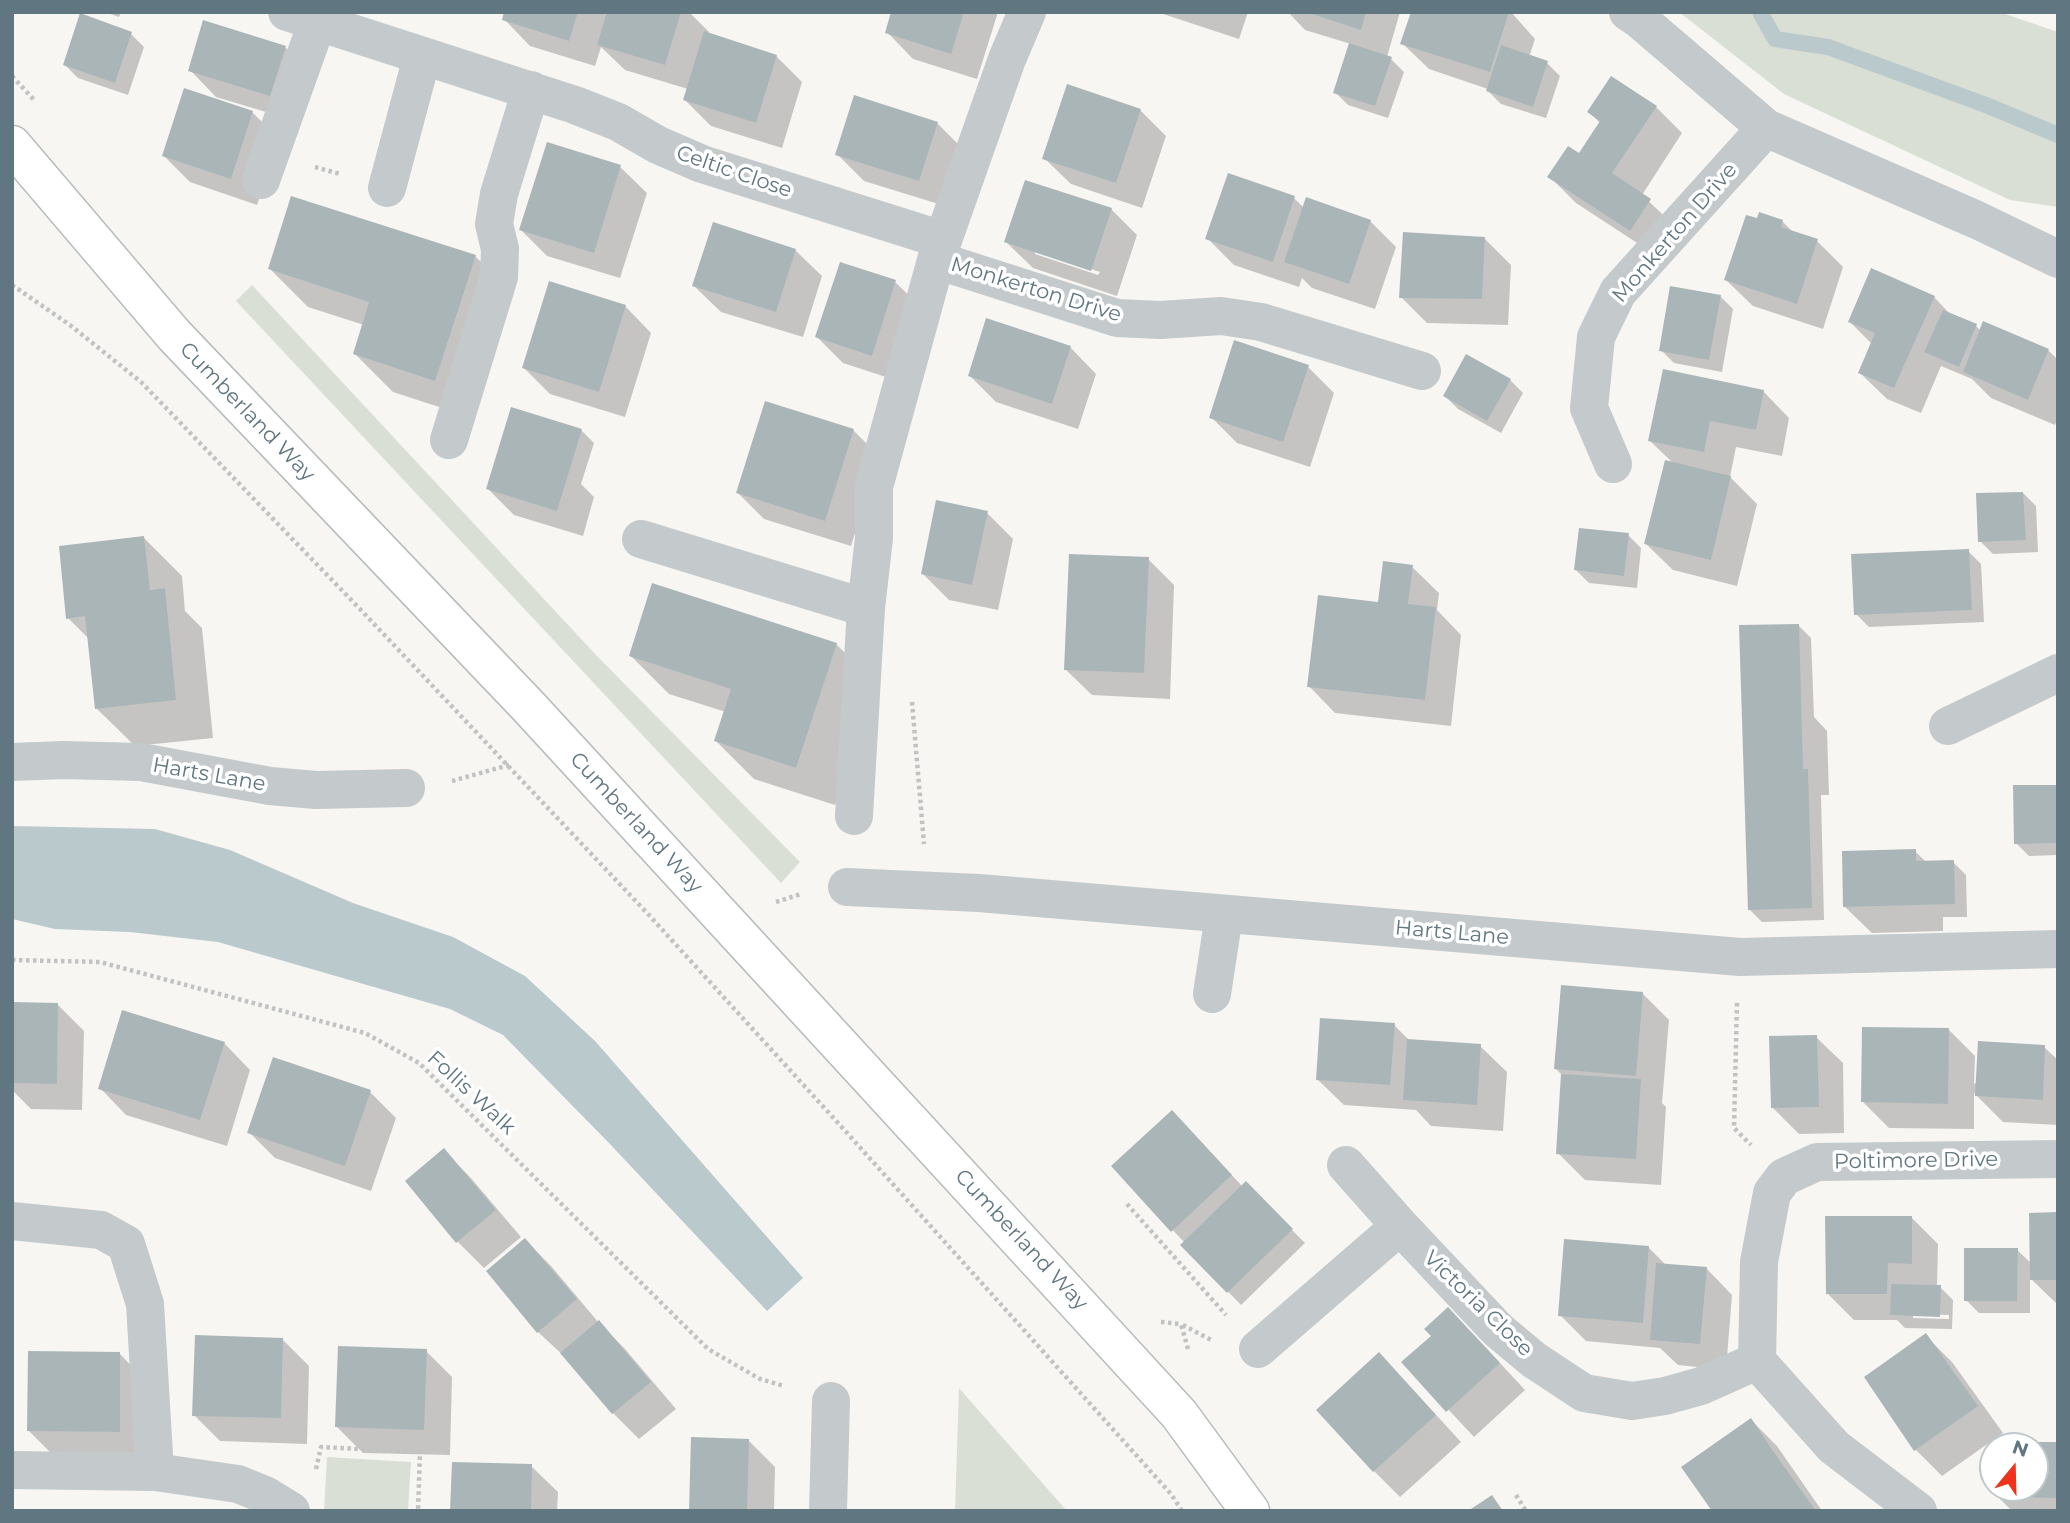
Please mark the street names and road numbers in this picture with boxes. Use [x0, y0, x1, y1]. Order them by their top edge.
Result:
street label: Celtic Close [673, 140, 795, 204]
street label: Monkerton Drive [1607, 158, 1743, 308]
street label: Monkerton Drive [948, 252, 1124, 328]
street label: Cumberland Way [174, 337, 320, 487]
street label: Cumberland Way [564, 747, 708, 899]
street label: Harts Lane [151, 753, 267, 797]
street label: Harts Lane [1394, 915, 1510, 951]
street label: Follis Walk [422, 1046, 520, 1140]
street label: Poltimore Drive [1834, 1147, 1998, 1175]
street label: Cumberland Way [949, 1164, 1093, 1316]
street label: Victoria Close [1418, 1246, 1538, 1362]

